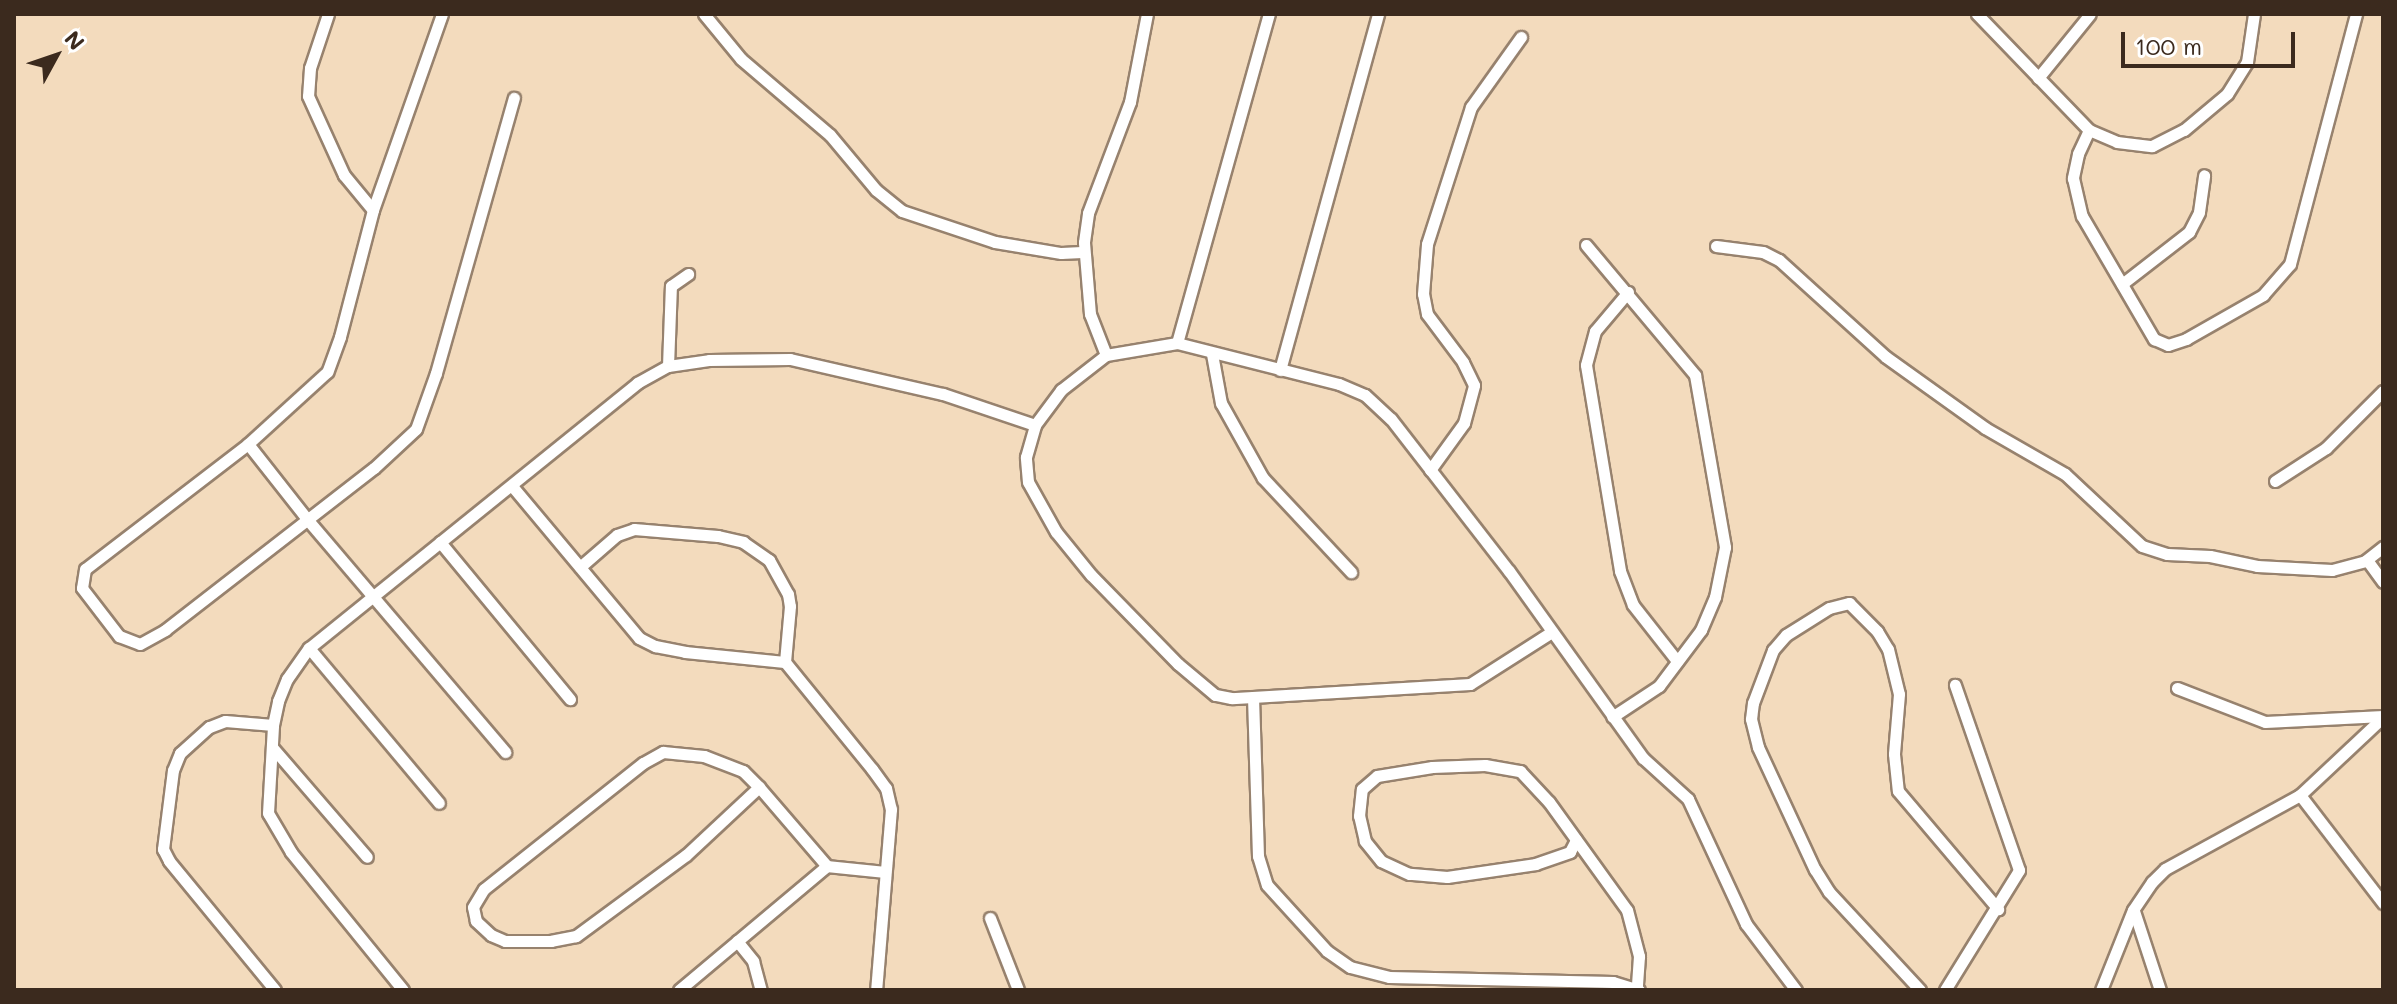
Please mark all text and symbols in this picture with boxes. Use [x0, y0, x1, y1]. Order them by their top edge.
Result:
north arrow [16, 16, 96, 96]
scale bar [2125, 16, 2299, 66]
text: N [58, 25, 91, 56]
text: 100 m [2135, 30, 2202, 61]

